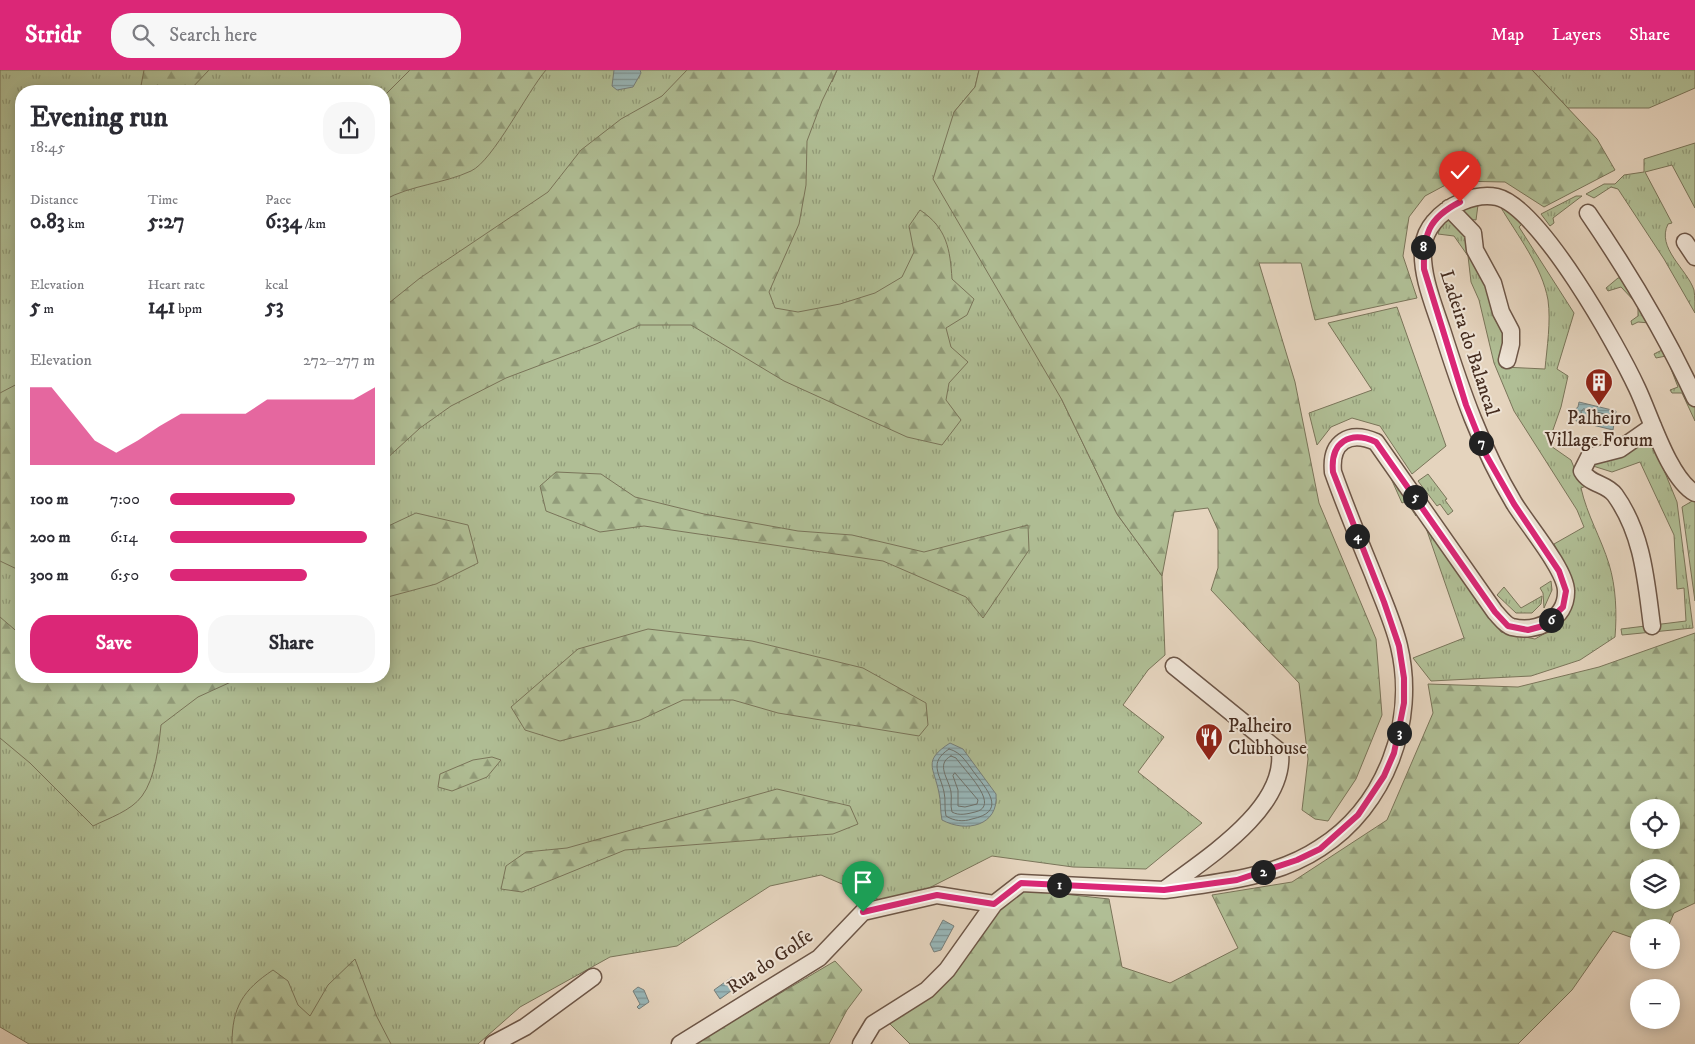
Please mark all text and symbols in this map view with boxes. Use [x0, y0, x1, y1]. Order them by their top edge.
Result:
search box [111, 13, 461, 58]
text: Stridr [25, 20, 81, 50]
icon: search [129, 21, 157, 49]
text: Search here [169, 24, 257, 47]
text: Map [1491, 24, 1524, 46]
text: Layers [1552, 24, 1601, 46]
text: Share [1629, 24, 1670, 46]
text: Evening run [30, 100, 168, 135]
button: share [323, 102, 375, 154]
text: 18:45 [30, 137, 65, 157]
pin [1439, 151, 1481, 202]
icon: check [1446, 158, 1474, 186]
text: Distance [30, 191, 78, 209]
text: Time [148, 191, 178, 209]
text: Pace [265, 191, 291, 209]
text: 0.83 [30, 209, 65, 235]
text: 5:27 [148, 209, 184, 235]
text: 6:34 [265, 209, 302, 235]
text: km [65, 215, 85, 233]
text: /km [302, 215, 326, 233]
pin: 8 [1410, 234, 1436, 260]
text: 8 [1420, 238, 1427, 256]
street label: Ladeira do Balancal [1435, 267, 1503, 419]
text: Elevation [30, 276, 84, 294]
text: Heart rate [148, 276, 205, 294]
text: kcal [265, 276, 288, 294]
text: 5 [30, 294, 40, 320]
text: 141 [148, 294, 175, 320]
text: 53 [265, 294, 284, 320]
text: m [40, 300, 54, 318]
text: bpm [175, 300, 202, 318]
text: Elevation [30, 350, 92, 370]
text: 272–277 m [303, 350, 375, 370]
building icon: Palheiro Village Forum [1584, 367, 1614, 406]
place label: Palheiro Village Forum [1544, 407, 1653, 452]
pin: 7 [1468, 430, 1494, 456]
text: 7 [1478, 434, 1485, 452]
pin: 5 [1402, 484, 1428, 510]
text: 5 [1412, 488, 1419, 506]
text: 100 m [30, 489, 69, 509]
text: 7:00 [110, 489, 140, 509]
pin: 4 [1344, 524, 1370, 548]
text: 200 m [30, 527, 71, 547]
text: 6:14 [110, 527, 138, 547]
text: 4 [1353, 527, 1362, 545]
text: 300 m [30, 565, 69, 585]
text: 6:50 [110, 565, 139, 585]
pin: 6 [1538, 608, 1564, 632]
text: 6 [1548, 611, 1555, 629]
button: Save [30, 615, 198, 673]
button: Share [208, 615, 375, 673]
place label: Palheiro Clubhouse [1228, 715, 1307, 760]
pin: 3 [1386, 720, 1412, 746]
restaurant icon: Palheiro Clubhouse [1194, 722, 1224, 761]
text: 3 [1397, 724, 1402, 742]
map controls [1630, 799, 1680, 1029]
button: locate [1630, 799, 1680, 849]
button: layers [1630, 859, 1680, 909]
pin: 2 [1250, 860, 1276, 884]
pin [842, 861, 884, 912]
text: 2 [1260, 863, 1267, 881]
icon: arrive [849, 868, 877, 896]
pin: 1 [1046, 872, 1072, 898]
text: 1 [1057, 876, 1062, 894]
button: + [1630, 919, 1680, 969]
street label: Rua do Golfe [723, 925, 817, 999]
button: − [1630, 979, 1680, 1029]

